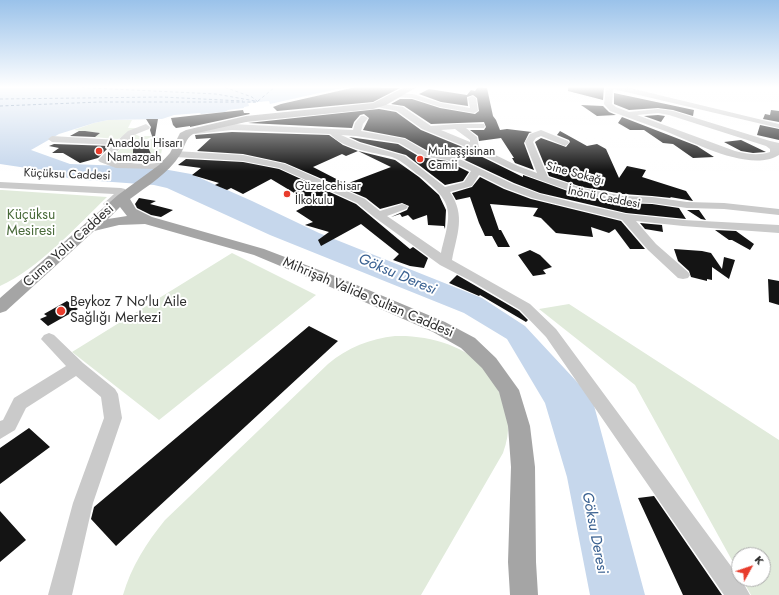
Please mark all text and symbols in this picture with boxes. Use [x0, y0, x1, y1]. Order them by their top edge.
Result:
place label: Anadolu Hisarı Namazgah [107, 137, 183, 165]
place label: Muhaşşisinan Camii [428, 145, 495, 173]
marker: Anadolu Hisarı Namazgah [94, 146, 104, 156]
marker: Muhaşşisinan Camii [415, 154, 425, 164]
street label: Sine Sokağı [544, 159, 606, 189]
street label: Küçüksu Caddesi [23, 166, 111, 184]
place label: Güzelcehisar İlkokulu [295, 180, 361, 208]
street label: İnönü Caddesi [566, 184, 642, 212]
marker: Güzelcehisar İlkokulu [282, 189, 292, 199]
street label: Cuma Yolu Caddesi [20, 201, 118, 291]
park label: Küçüksu Mesiresi [7, 208, 55, 240]
water label: Göksu Deresi [355, 251, 439, 299]
street label: Mihrişah Valide Sultan Caddesi [280, 254, 456, 342]
place label: Beykoz 7 No'lu Aile Sağlığı Merkezi [70, 295, 187, 328]
marker: Beykoz 7 No'lu Aile Sağlığı Merkezi [55, 305, 67, 317]
water label: Göksu Deresi [577, 491, 611, 575]
north arrow [731, 547, 771, 587]
text: K [751, 552, 768, 568]

